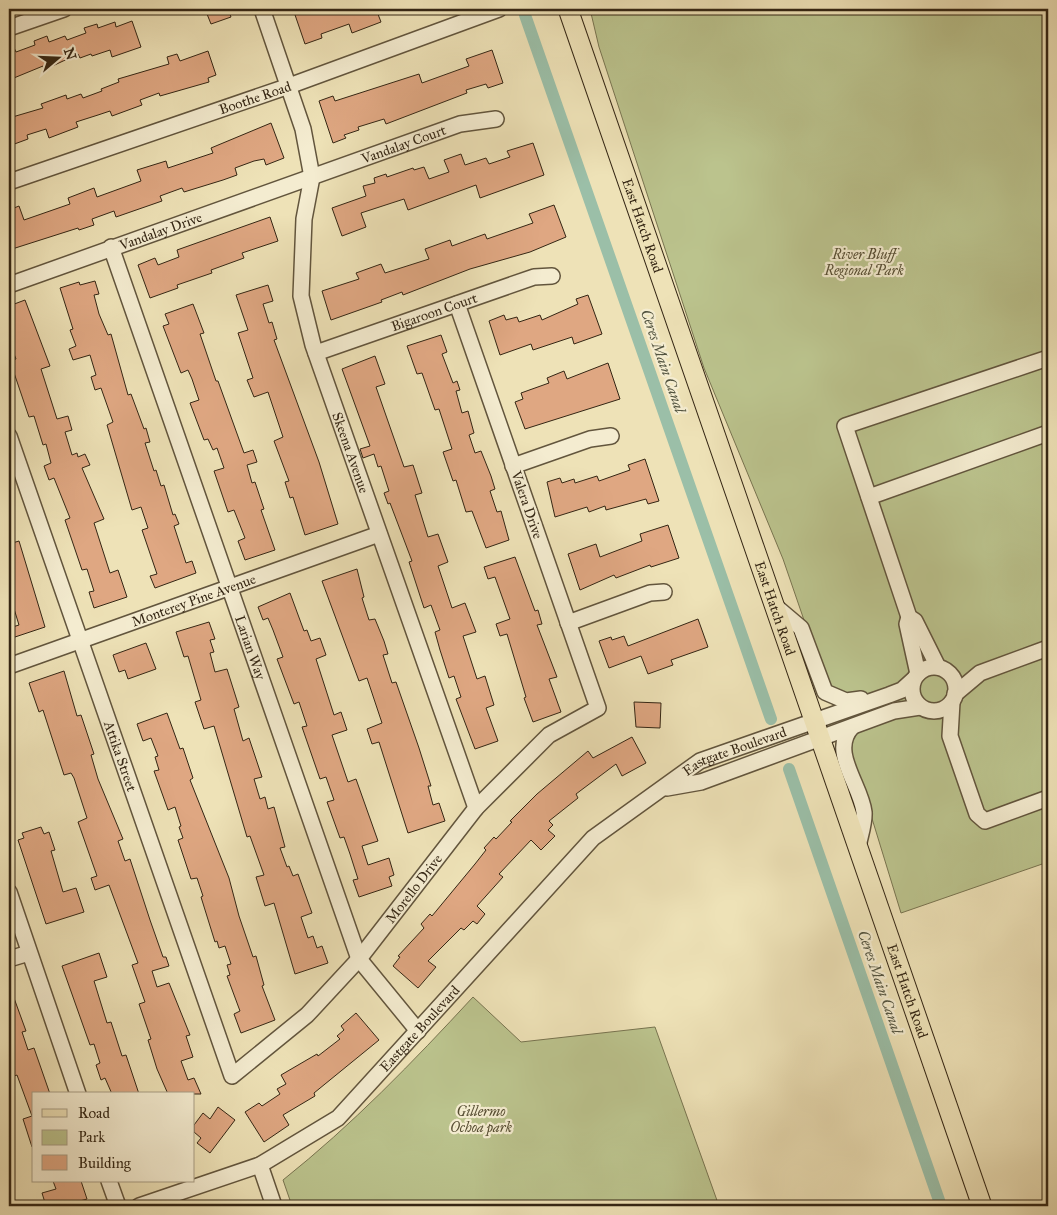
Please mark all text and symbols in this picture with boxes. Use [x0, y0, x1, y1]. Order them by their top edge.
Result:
north arrow [32, 32, 82, 82]
text: N [60, 46, 80, 62]
street label: Boothe Road [217, 77, 293, 118]
street label: Vandalay Court [358, 121, 448, 167]
street label: East Hatch Road [619, 176, 667, 275]
street label: Vandalay Drive [116, 208, 204, 254]
park label: River Bluff Regional Park [823, 246, 904, 279]
street label: Bigaroon Court [389, 289, 479, 335]
water label: Ceres Main Canal [637, 307, 690, 417]
street label: Skeena Avenue [329, 410, 373, 496]
street label: Valera Drive [507, 468, 547, 541]
street label: East Hatch Road [751, 559, 799, 658]
street label: Monterey Pine Avenue [129, 570, 258, 630]
street label: Larian Way [231, 613, 270, 682]
street label: Attika Street [100, 718, 141, 794]
street label: Eastgate Boulevard [679, 723, 789, 779]
street label: Morello Drive [382, 851, 446, 926]
water label: Ceres Main Canal [854, 928, 907, 1038]
street label: East Hatch Road [883, 942, 932, 1040]
street label: Eastgate Boulevard [376, 982, 463, 1075]
legend [32, 1092, 195, 1182]
park label: Gillermo Ochoa park [450, 1103, 513, 1137]
text: Road [78, 1104, 110, 1122]
text: Park [78, 1128, 105, 1146]
text: Building [78, 1154, 132, 1172]

